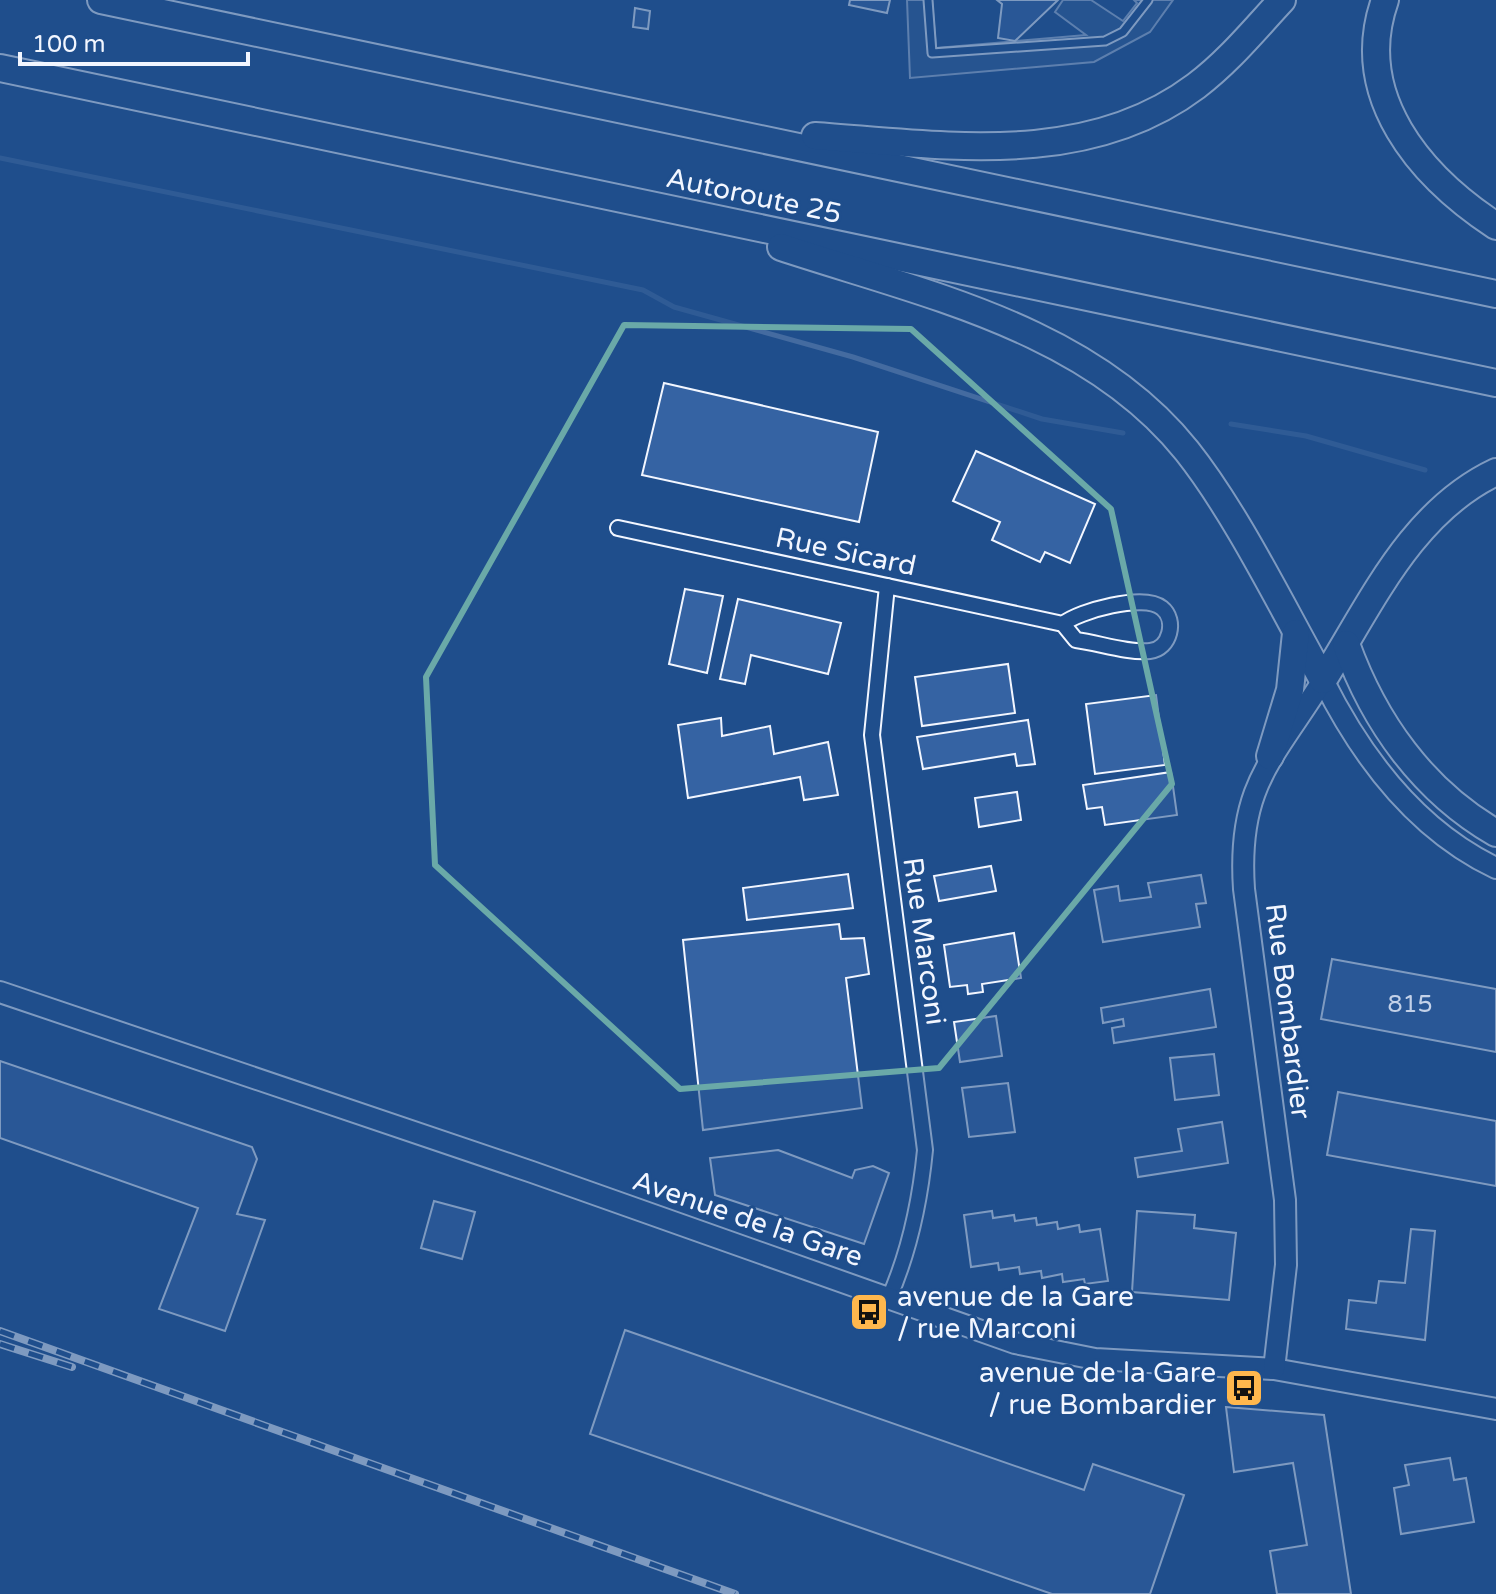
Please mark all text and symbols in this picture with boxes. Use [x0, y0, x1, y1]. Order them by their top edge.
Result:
scale bar [20, 16, 248, 66]
text: 100 m [32, 30, 106, 59]
street label: Autoroute 25 [663, 161, 845, 231]
street label: Rue Sicard [772, 521, 919, 583]
street label: Rue Marconi [895, 855, 953, 1027]
street label: Rue Bombardier [1258, 901, 1318, 1121]
house number: 815 [1387, 990, 1433, 1019]
street label: Avenue de la Gare [628, 1164, 867, 1274]
place label: avenue de la Gare / rue Marconi [897, 1280, 1134, 1346]
bus stop icon: avenue de la Gare / rue Marconi [848, 1291, 890, 1333]
place label: avenue de la Gare / rue Bombardier [979, 1356, 1216, 1422]
bus stop icon: avenue de la Gare / rue Bombardier [1223, 1367, 1265, 1409]

